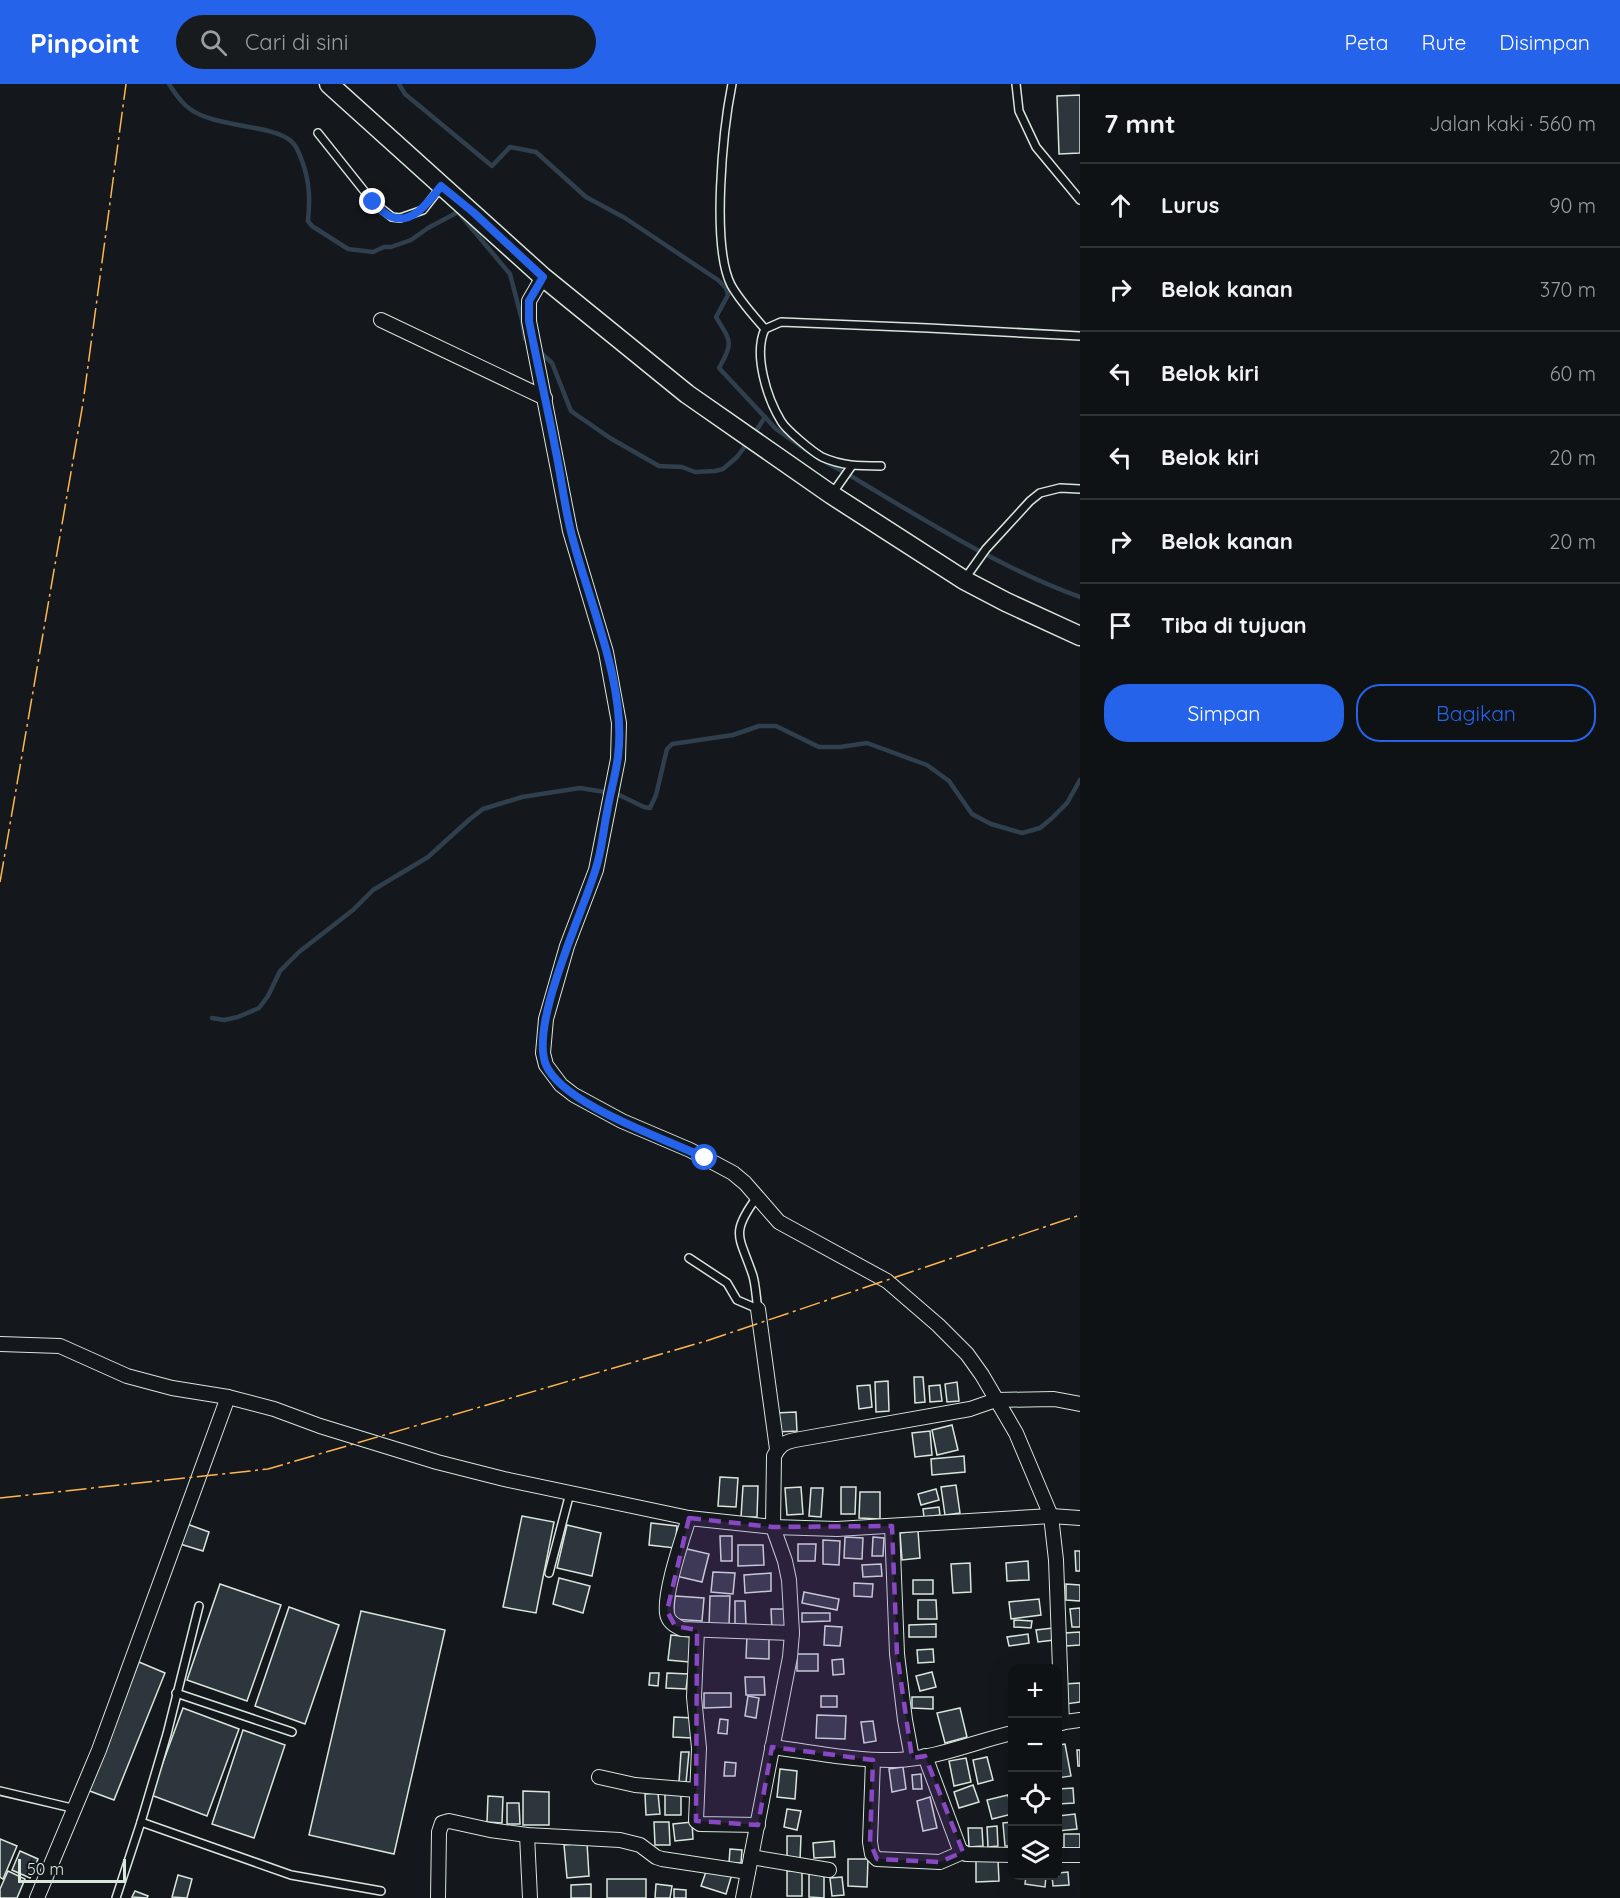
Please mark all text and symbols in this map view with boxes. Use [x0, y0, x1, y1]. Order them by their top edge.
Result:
search box [176, 15, 596, 69]
text: Pinpoint [30, 25, 140, 60]
icon: search [197, 26, 230, 59]
text: Cari di sini [245, 28, 348, 56]
text: Peta [1345, 29, 1389, 55]
text: Rute [1422, 29, 1466, 55]
text: Disimpan [1499, 29, 1590, 55]
text: 7 mnt [1104, 107, 1176, 140]
text: Jalan kaki · 560 m [1429, 111, 1596, 136]
route end [359, 188, 385, 214]
icon: ahead [1104, 189, 1137, 222]
text: Lurus [1161, 191, 1219, 219]
text: 90 m [1549, 193, 1596, 218]
icon: right [1104, 273, 1137, 306]
text: Belok kanan [1161, 275, 1293, 303]
text: 370 m [1540, 277, 1596, 302]
icon: left [1104, 357, 1137, 390]
text: Belok kiri [1161, 359, 1259, 387]
text: 60 m [1550, 361, 1596, 386]
icon: left [1104, 441, 1137, 474]
text: Belok kiri [1161, 443, 1259, 471]
text: 20 m [1549, 445, 1596, 470]
icon: right [1104, 525, 1137, 558]
text: Belok kanan [1161, 527, 1293, 555]
text: 20 m [1549, 529, 1596, 554]
icon: arrive [1104, 609, 1137, 642]
text: Tiba di tujuan [1161, 611, 1307, 639]
button: Simpan [1104, 684, 1344, 742]
button: Bagikan [1356, 684, 1596, 742]
route start [691, 1144, 717, 1170]
map controls [1008, 1664, 1062, 1880]
button: + [1008, 1664, 1062, 1718]
button: − [1008, 1718, 1062, 1772]
button: locate [1008, 1772, 1062, 1826]
button: layers [1008, 1826, 1062, 1880]
scale bar [18, 1856, 126, 1884]
text: 50 m [27, 1859, 64, 1879]

